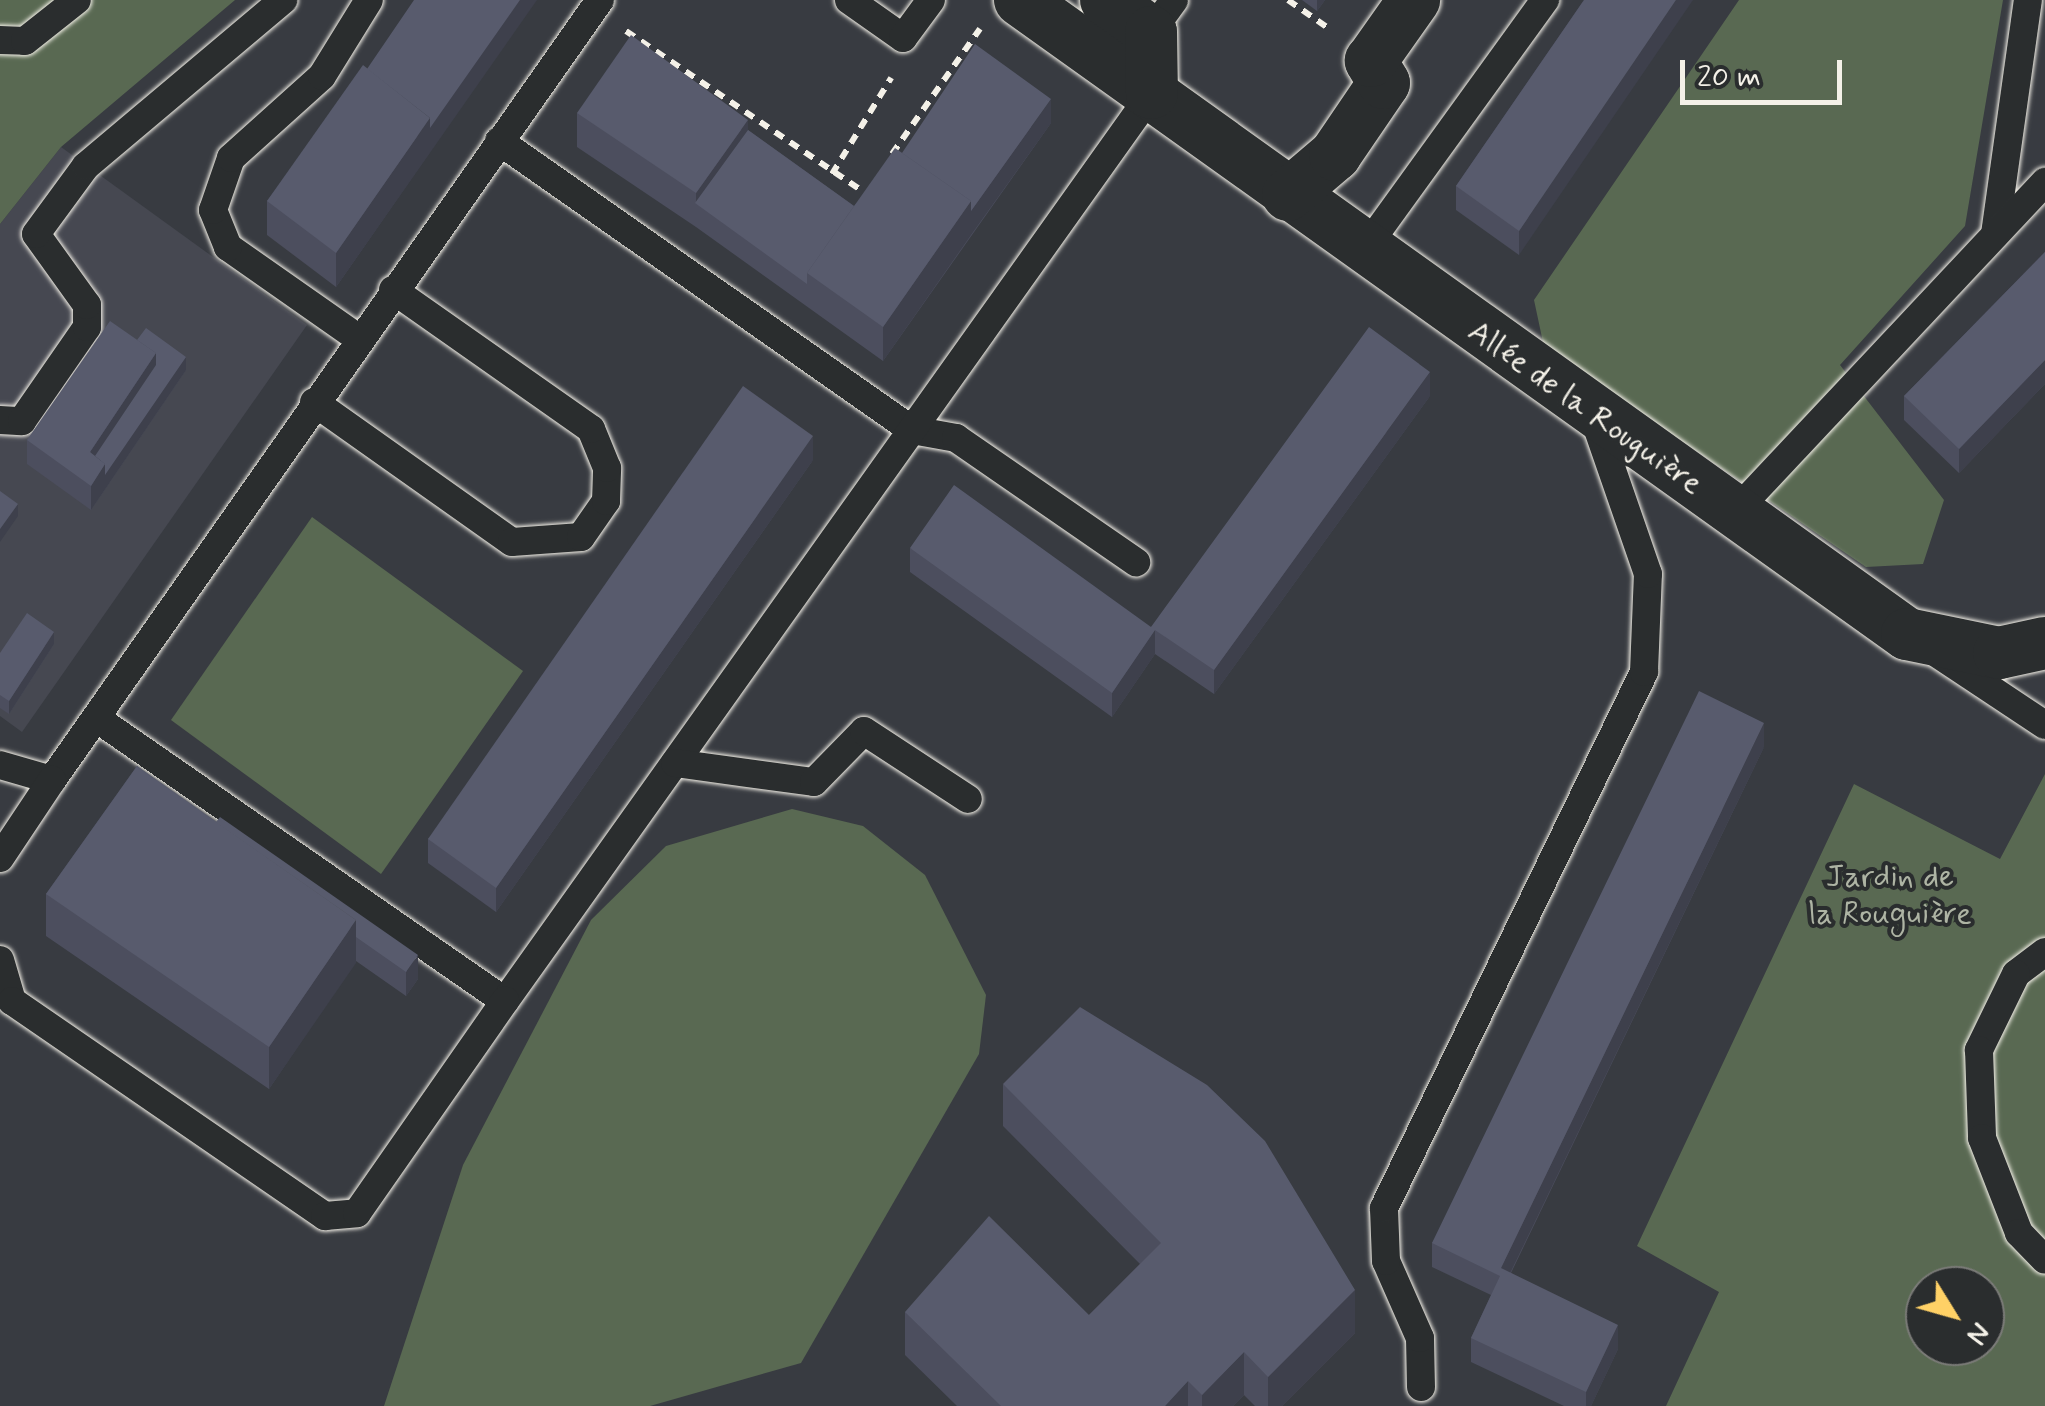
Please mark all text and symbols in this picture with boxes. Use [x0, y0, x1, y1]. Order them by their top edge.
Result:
scale bar [1685, 40, 1848, 102]
text: 20 m [1697, 58, 1761, 97]
street label: Allée de la Rouguière [1462, 314, 1708, 502]
park label: Jardin de la Rouguière [1810, 859, 1970, 934]
north arrow [1905, 1266, 2005, 1366]
text: N [1957, 1315, 1998, 1352]

